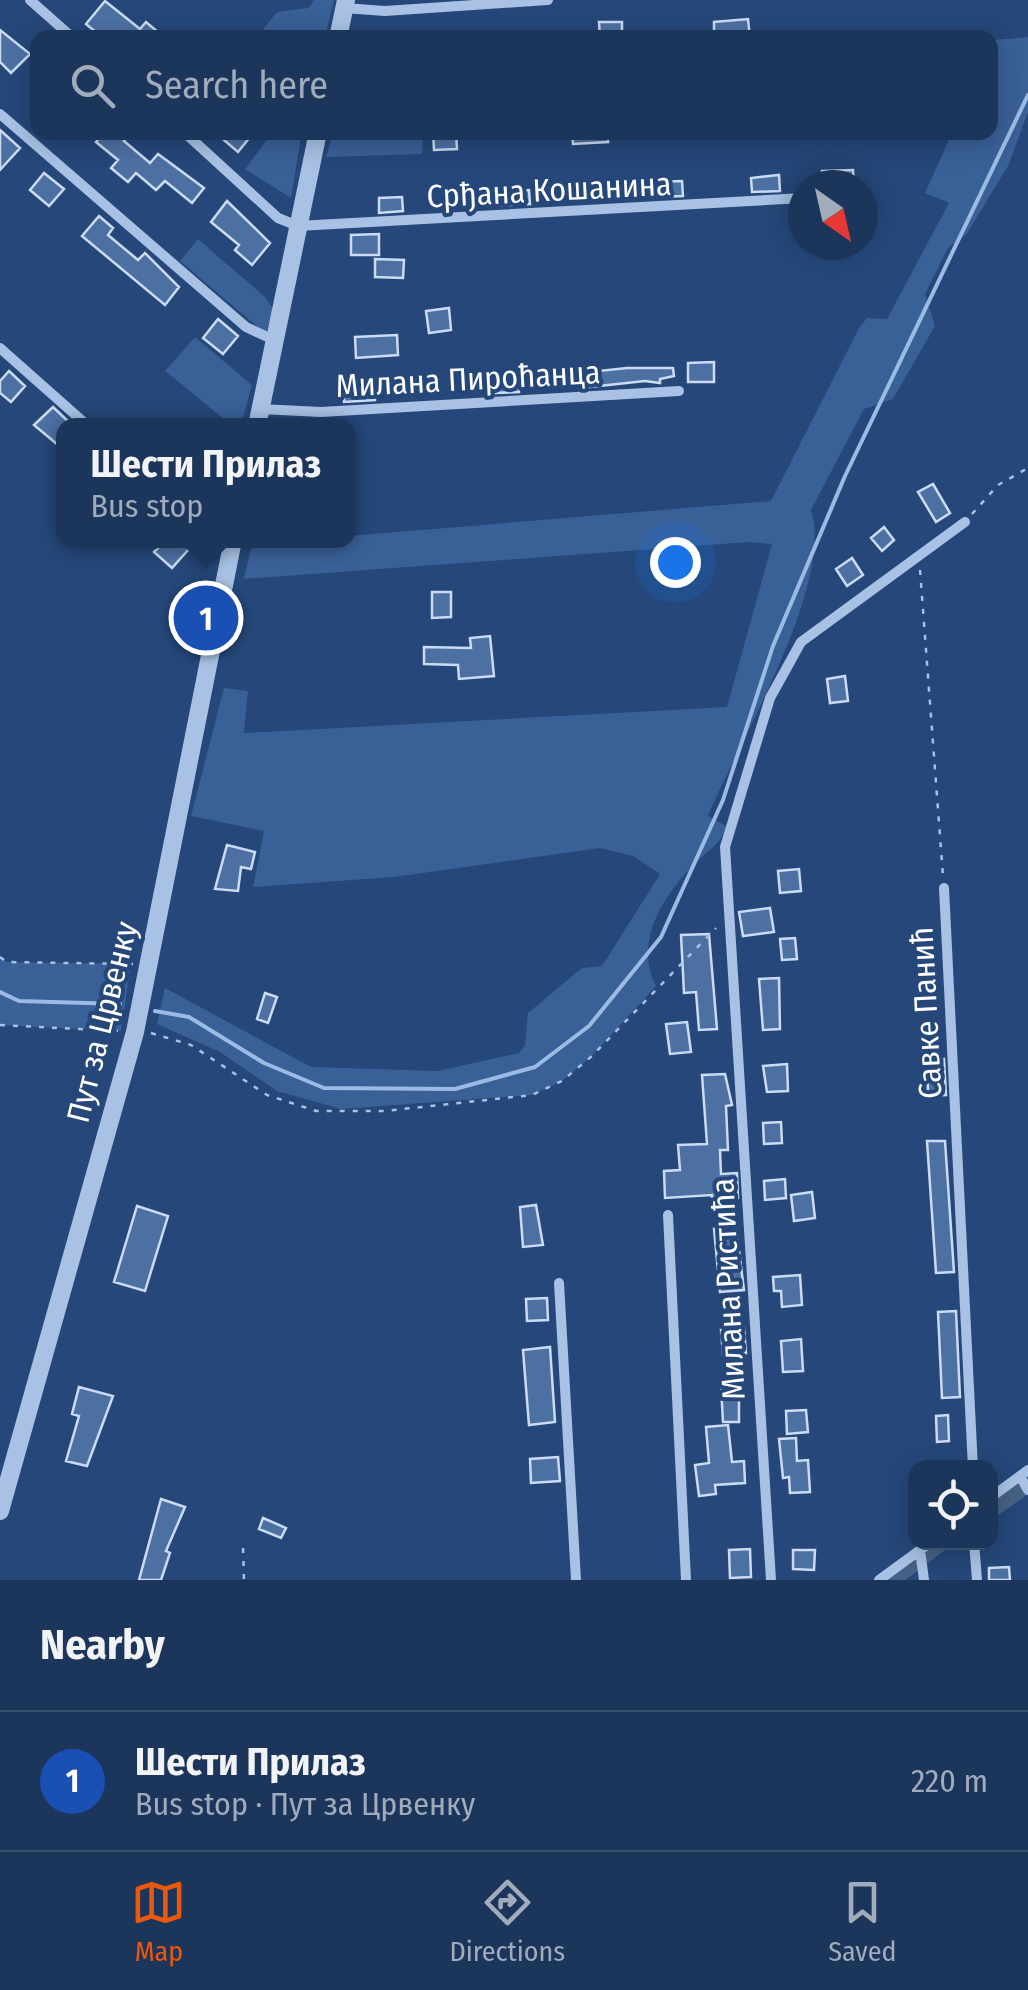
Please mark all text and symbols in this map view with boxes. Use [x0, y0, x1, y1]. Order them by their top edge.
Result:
search box [30, 30, 998, 140]
icon: search [65, 58, 120, 113]
text: Search here [145, 62, 328, 108]
street label: Срђана Кошанина [426, 165, 672, 215]
north arrow [788, 170, 878, 260]
street label: Милана Пироћанца [335, 353, 601, 405]
popup [56, 418, 356, 548]
text: Шести Прилаз [90, 441, 322, 487]
text: Bus stop [90, 487, 203, 525]
your location [650, 537, 701, 588]
pin: 1 [174, 580, 238, 656]
street label: Пут за Црвенку [59, 917, 145, 1126]
street label: Савке Панић [903, 926, 949, 1100]
street label: Милана Ристића [703, 1177, 753, 1401]
map controls [908, 1460, 998, 1550]
button: locate [908, 1460, 998, 1550]
text: Nearby [40, 1620, 165, 1670]
text: Шести Прилаз [135, 1739, 366, 1785]
text: 1 [66, 1762, 79, 1800]
text: 220 m [911, 1762, 988, 1800]
text: Bus stop · Пут за Црвенку [135, 1785, 475, 1823]
tab: Map [131, 1875, 186, 1968]
tab: Directions [449, 1875, 565, 1968]
tab: Saved [828, 1875, 897, 1968]

